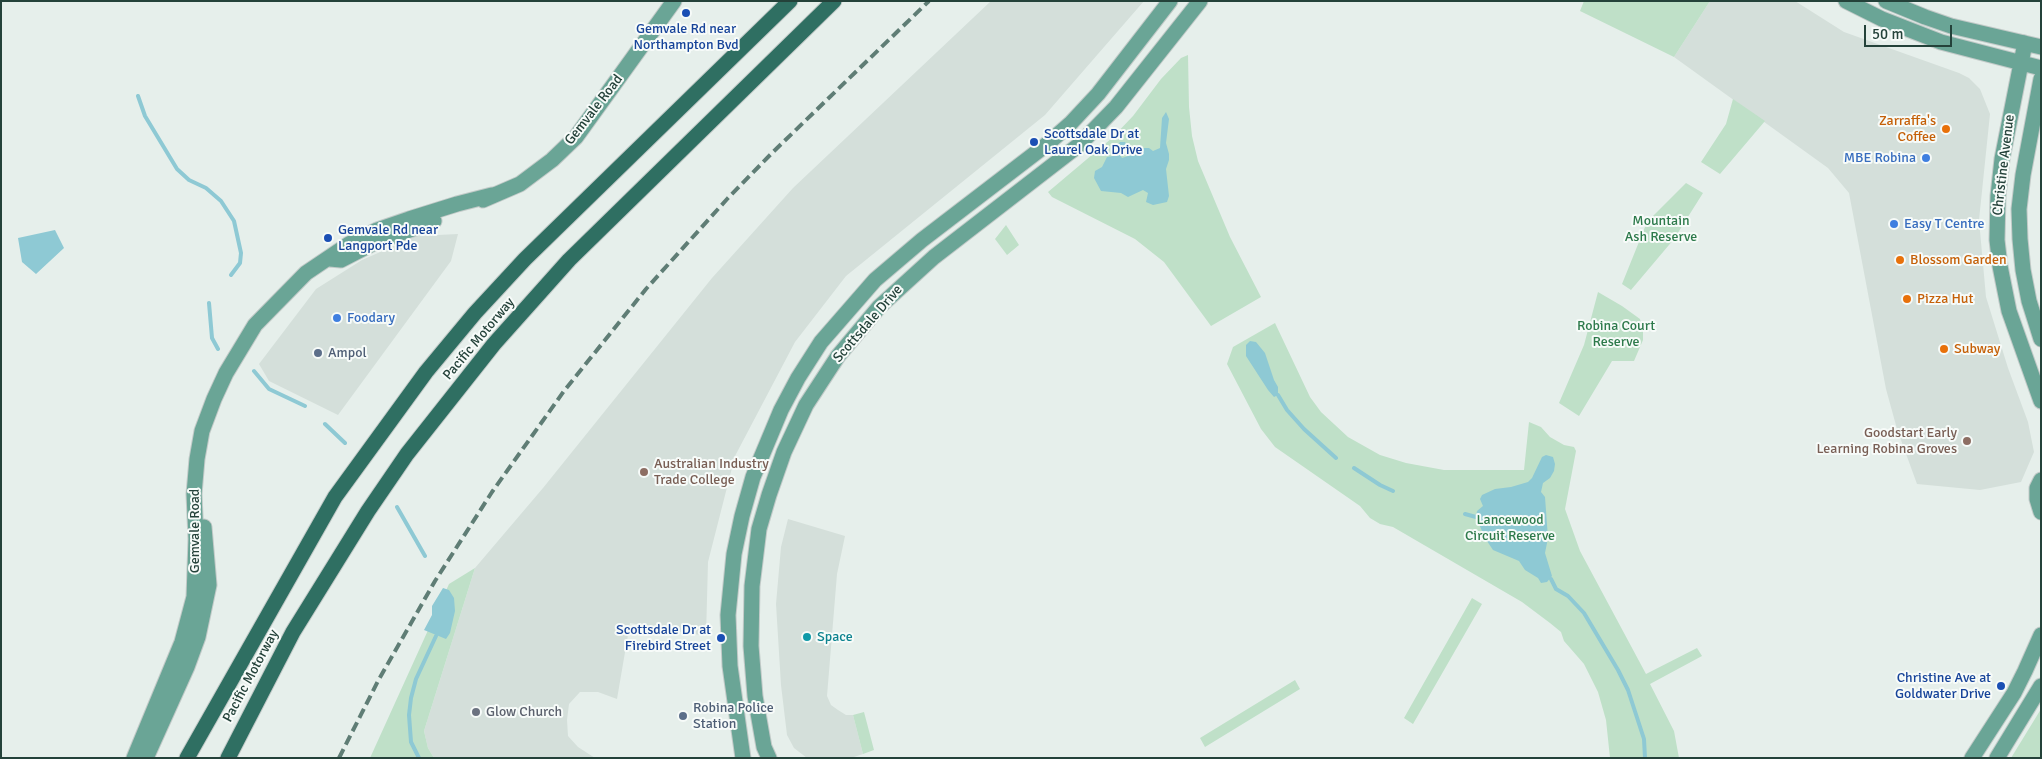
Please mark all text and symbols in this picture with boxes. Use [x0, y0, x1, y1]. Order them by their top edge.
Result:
marker: Gemvale Rd near Northampton Bvd [680, 7, 692, 19]
scale bar [1867, 15, 1954, 47]
place label: Gemvale Rd near Northampton Bvd [633, 21, 739, 54]
text: 50 m [1872, 25, 1903, 43]
street label: Gemvale Road [561, 72, 627, 148]
place label: Zarraffa's Coffee [1879, 113, 1936, 146]
street label: Christine Avenue [1989, 114, 2019, 216]
marker: Zarraffa's Coffee [1940, 123, 1952, 135]
place label: Scottsdale Dr at Laurel Oak Drive [1044, 126, 1143, 158]
marker: Scottsdale Dr at Laurel Oak Drive [1028, 136, 1040, 148]
place label: MBE Robina [1844, 150, 1916, 166]
marker: MBE Robina [1920, 152, 1932, 164]
park label: Mountain Ash Reserve [1625, 213, 1697, 246]
place label: Easy T Centre [1904, 216, 1984, 232]
marker: Easy T Centre [1888, 218, 1900, 230]
place label: Gemvale Rd near Langport Pde [338, 222, 438, 254]
marker: Gemvale Rd near Langport Pde [322, 232, 334, 244]
place label: Blossom Garden [1910, 252, 2007, 268]
marker: Blossom Garden [1894, 254, 1906, 266]
street label: Scottsdale Drive [830, 282, 906, 366]
place label: Pizza Hut [1917, 291, 1973, 307]
marker: Pizza Hut [1901, 293, 1913, 305]
street label: Pacific Motorway [440, 294, 518, 384]
place label: Foodary [347, 310, 395, 326]
marker: Foodary [331, 312, 343, 324]
park label: Robina Court Reserve [1577, 318, 1655, 351]
place label: Subway [1954, 341, 2000, 357]
marker: Subway [1938, 343, 1950, 355]
place label: Ampol [328, 345, 367, 361]
marker: Ampol [312, 347, 324, 359]
place label: Goodstart Early Learning Robina Groves [1816, 425, 1957, 458]
marker: Goodstart Early Learning Robina Groves [1961, 435, 1973, 447]
place label: Australian Industry Trade College [654, 456, 769, 488]
marker: Australian Industry Trade College [638, 466, 650, 478]
street label: Gemvale Road [187, 489, 203, 573]
park label: Lancewood Circuit Reserve [1465, 512, 1555, 544]
place label: Scottsdale Dr at Firebird Street [616, 622, 711, 654]
street label: Pacific Motorway [220, 627, 282, 725]
place label: Space [817, 629, 853, 645]
marker: Space [801, 631, 813, 643]
marker: Scottsdale Dr at Firebird Street [715, 632, 727, 644]
place label: Christine Ave at Goldwater Drive [1895, 670, 1991, 702]
marker: Christine Ave at Goldwater Drive [1995, 680, 2007, 692]
place label: Robina Police Station [693, 700, 774, 732]
place label: Glow Church [486, 704, 562, 720]
marker: Glow Church [470, 706, 482, 718]
marker: Robina Police Station [677, 710, 689, 722]

